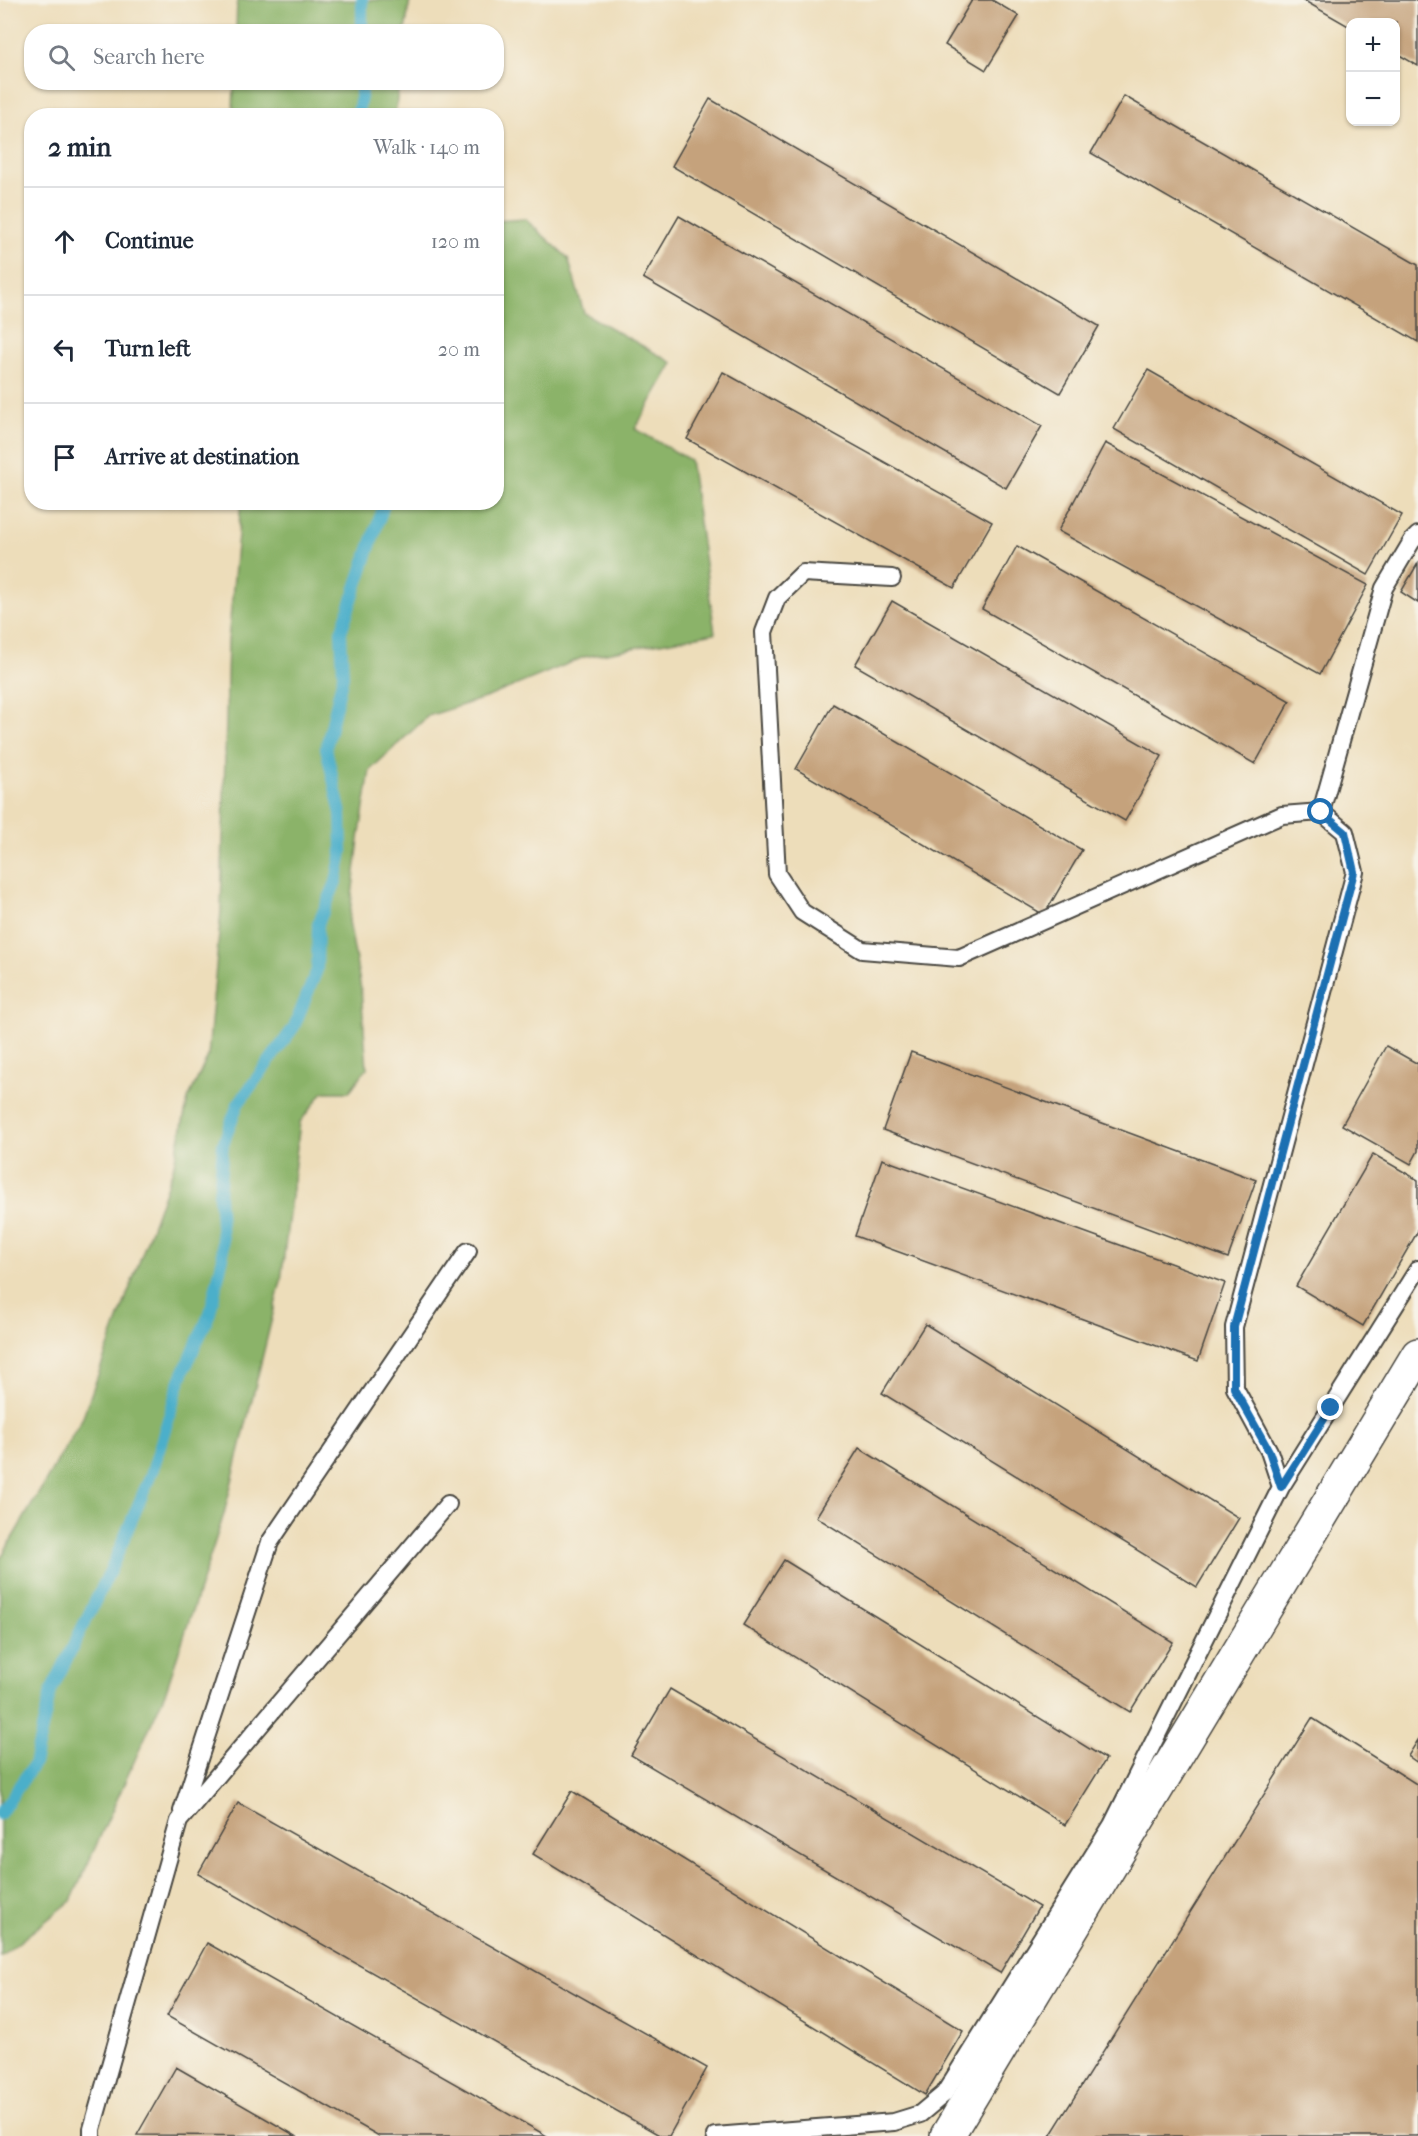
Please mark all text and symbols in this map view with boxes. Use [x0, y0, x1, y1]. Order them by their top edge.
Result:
map controls [1346, 18, 1400, 126]
button: + [1346, 18, 1400, 72]
search box [24, 24, 504, 90]
icon: search [45, 41, 78, 74]
text: Search here [93, 44, 205, 70]
button: − [1346, 72, 1400, 126]
text: 2 min [48, 132, 111, 163]
text: Walk · 140 m [373, 136, 480, 159]
icon: ahead [48, 225, 81, 258]
text: Continue [105, 228, 194, 254]
text: 120 m [431, 230, 480, 253]
icon: left [48, 333, 81, 366]
text: Turn left [105, 336, 191, 362]
text: 20 m [438, 338, 480, 361]
icon: arrive [48, 441, 81, 474]
text: Arrive at destination [105, 444, 299, 470]
route start [1307, 798, 1333, 824]
route end [1317, 1394, 1343, 1420]

